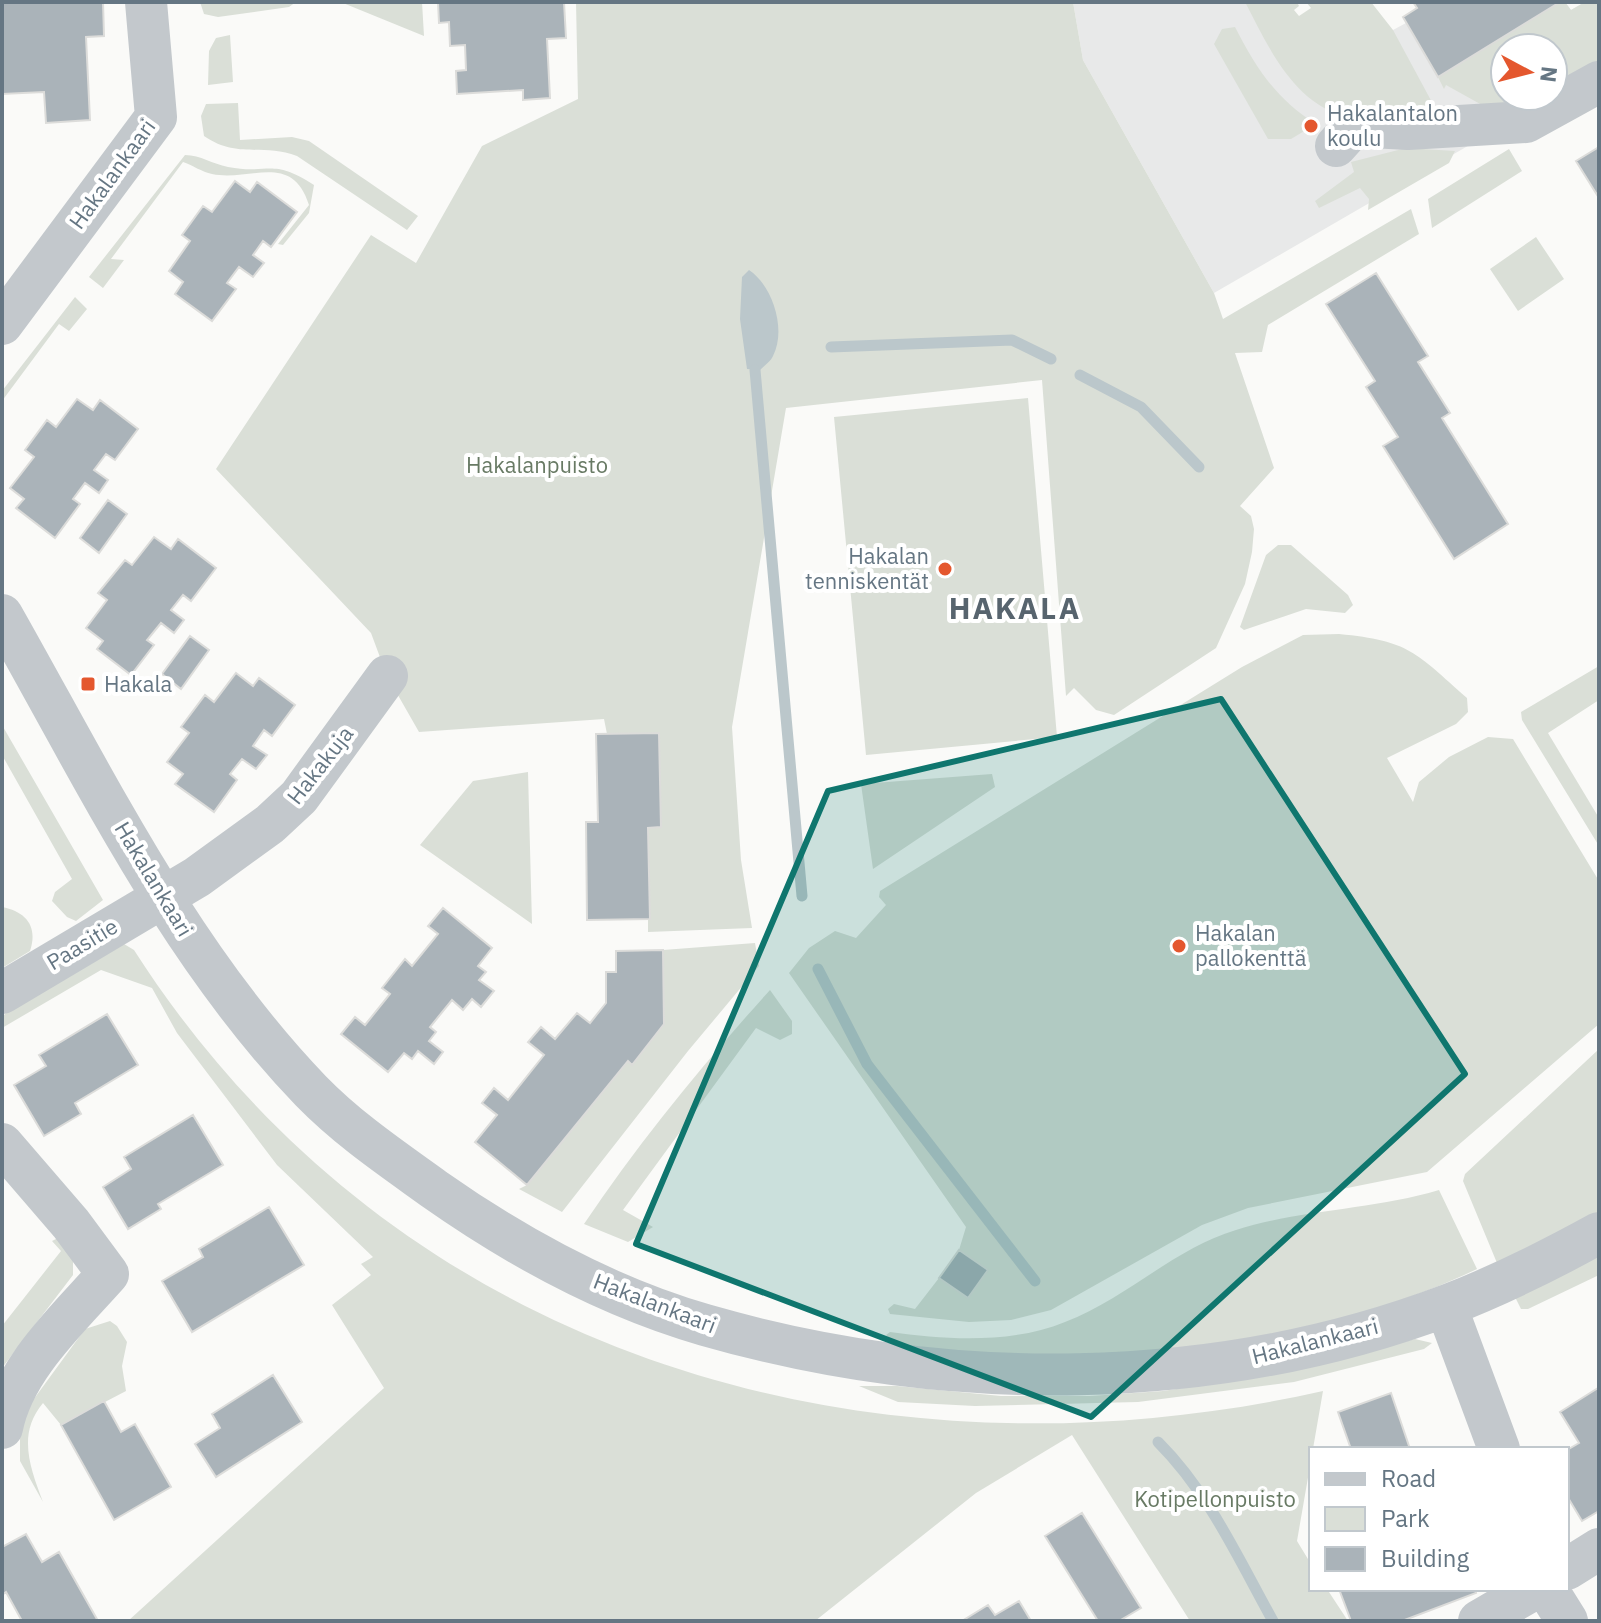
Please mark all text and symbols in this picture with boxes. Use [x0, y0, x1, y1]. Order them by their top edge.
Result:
north arrow [1489, 32, 1569, 112]
text: N [1534, 65, 1565, 84]
place label: Hakalantalon koulu [1327, 98, 1458, 152]
street label: Hakalankaari [62, 113, 161, 235]
marker: Hakalantalon koulu [1302, 117, 1320, 135]
park label: Hakalanpuisto [466, 450, 608, 479]
place label: Hakalan tenniskentät [805, 541, 929, 595]
marker: Hakalan tenniskentät [936, 560, 954, 578]
district label: HAKALA [949, 588, 1081, 627]
place label: Hakala [104, 669, 173, 698]
marker: Hakala [79, 675, 97, 693]
street label: Hakakuja [280, 719, 359, 810]
street label: Hakalankaari [109, 816, 200, 942]
street label: Paasitie [41, 911, 123, 976]
place label: Hakalan pallokenttä [1195, 918, 1307, 972]
marker: Hakalan pallokenttä [1170, 937, 1188, 955]
street label: Hakalankaari [590, 1266, 721, 1339]
street label: Hakalankaari [1249, 1311, 1381, 1370]
legend [1309, 1447, 1569, 1591]
text: Road [1381, 1462, 1436, 1494]
park label: Kotipellonpuisto [1134, 1484, 1296, 1513]
text: Park [1381, 1502, 1430, 1534]
text: Building [1381, 1542, 1469, 1574]

